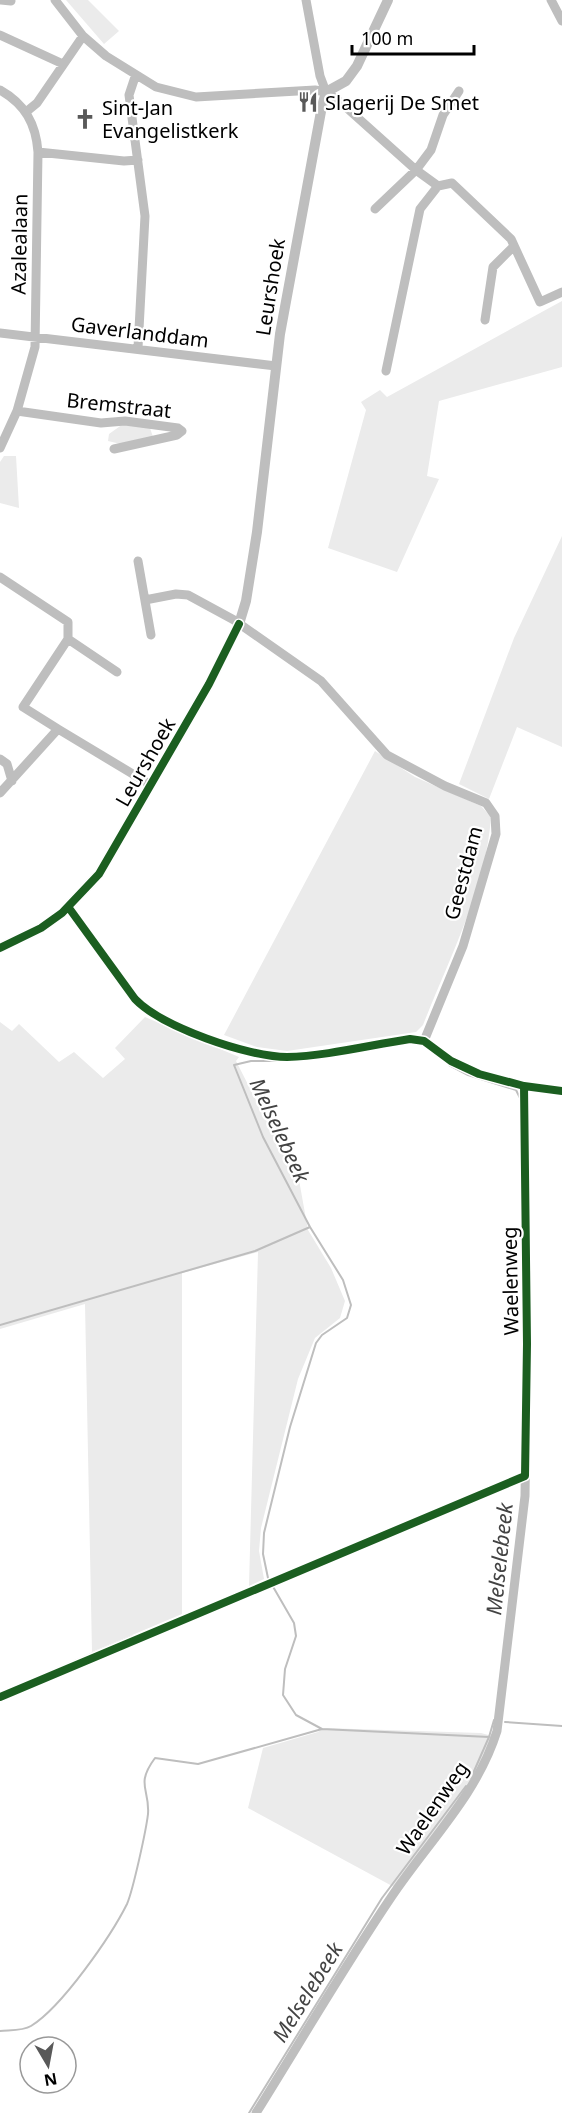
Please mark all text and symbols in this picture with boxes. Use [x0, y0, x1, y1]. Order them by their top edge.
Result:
scale bar [352, 18, 474, 56]
text: 100 m [361, 26, 413, 50]
place label: Slagerij De Smet [325, 89, 479, 116]
restaurant icon: Slagerij De Smet [296, 90, 320, 114]
place label: Sint-Jan Evangelistkerk [102, 94, 239, 144]
church icon: Sint-Jan Evangelistkerk [73, 107, 97, 131]
street label: Azalealaan [5, 193, 33, 295]
street label: Leurshoek [249, 236, 291, 338]
street label: Gaverlanddam [69, 310, 211, 354]
street label: Bremstraat [65, 386, 173, 424]
street label: Leurshoek [109, 712, 181, 811]
street label: Geestdam [438, 823, 488, 923]
water label: Melselebeek [244, 1073, 317, 1188]
street label: Waelenweg [496, 1226, 524, 1336]
water label: Melselebeek [479, 1500, 519, 1616]
street label: Waelenweg [390, 1756, 474, 1860]
water label: Melselebeek [265, 1936, 350, 2047]
north arrow [18, 2035, 78, 2095]
text: N [42, 2068, 59, 2092]

